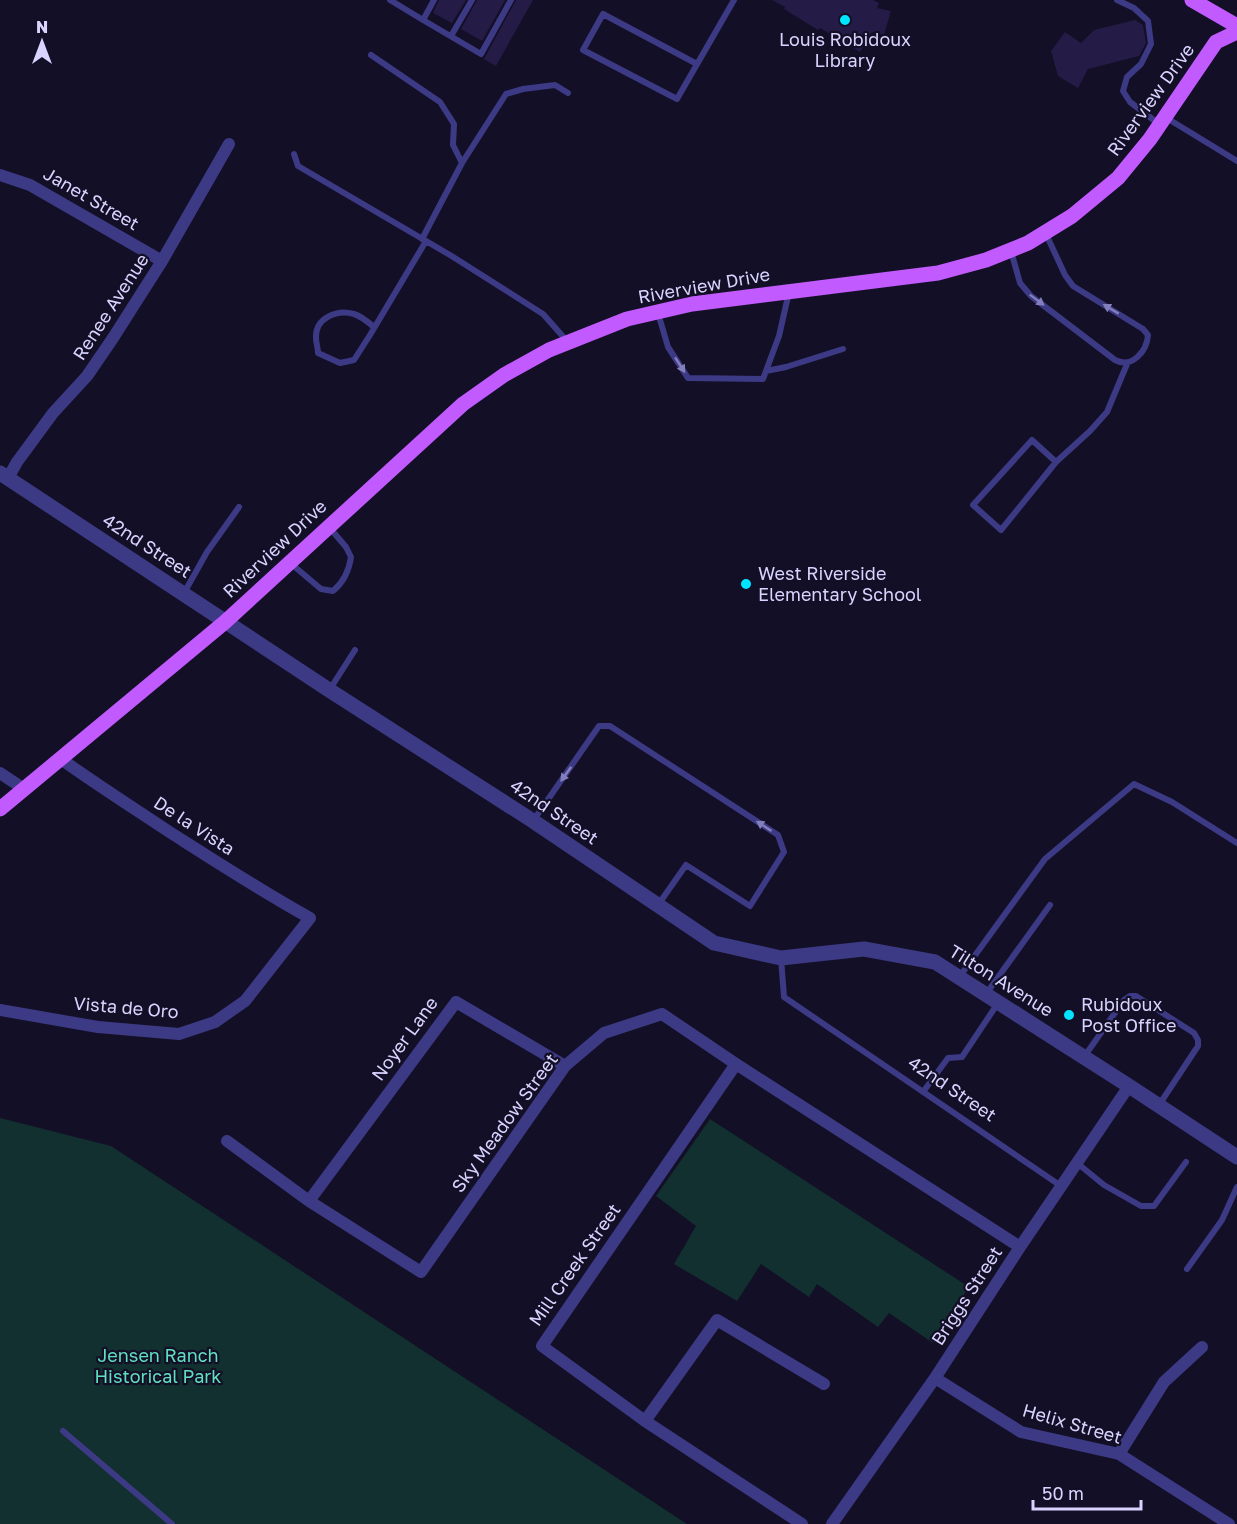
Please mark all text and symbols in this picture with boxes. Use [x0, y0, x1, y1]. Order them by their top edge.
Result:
north arrow [12, 12, 72, 72]
marker: Louis Robidoux Library [838, 13, 852, 27]
text: N [36, 17, 48, 37]
place label: Louis Robidoux Library [779, 28, 911, 71]
street label: Riverview Drive [1102, 39, 1198, 160]
street label: Janet Street [40, 162, 143, 234]
street label: Renee Avenue [68, 249, 153, 364]
street label: Riverview Drive [636, 263, 772, 307]
one-way arrow [1029, 294, 1045, 306]
one-way arrow [1103, 303, 1119, 314]
one-way arrow [674, 357, 686, 373]
street label: Riverview Drive [218, 495, 331, 602]
street label: 42nd Street [99, 508, 196, 582]
place label: West Riverside Elementary School [758, 562, 922, 605]
marker: West Riverside Elementary School [739, 577, 753, 591]
one-way arrow [560, 765, 572, 781]
street label: 42nd Street [506, 774, 603, 849]
street label: De la Vista [150, 791, 239, 859]
one-way arrow [756, 820, 772, 831]
street label: Tilton Avenue [945, 939, 1058, 1021]
street label: Vista de Oro [73, 991, 179, 1023]
street label: Noyer Lane [367, 992, 442, 1084]
place label: Rubidoux Post Office [1081, 993, 1176, 1036]
marker: Rubidoux Post Office [1062, 1008, 1076, 1022]
street label: Sky Meadow Street [446, 1049, 562, 1196]
street label: 42nd Street [904, 1051, 1001, 1126]
street label: Mill Creek Street [524, 1199, 625, 1330]
street label: Briggs Street [926, 1242, 1006, 1349]
park label: Jensen Ranch Historical Park [94, 1344, 222, 1387]
street label: Helix Street [1020, 1398, 1125, 1448]
scale bar [1033, 1473, 1141, 1511]
text: 50 m [1042, 1482, 1084, 1504]

